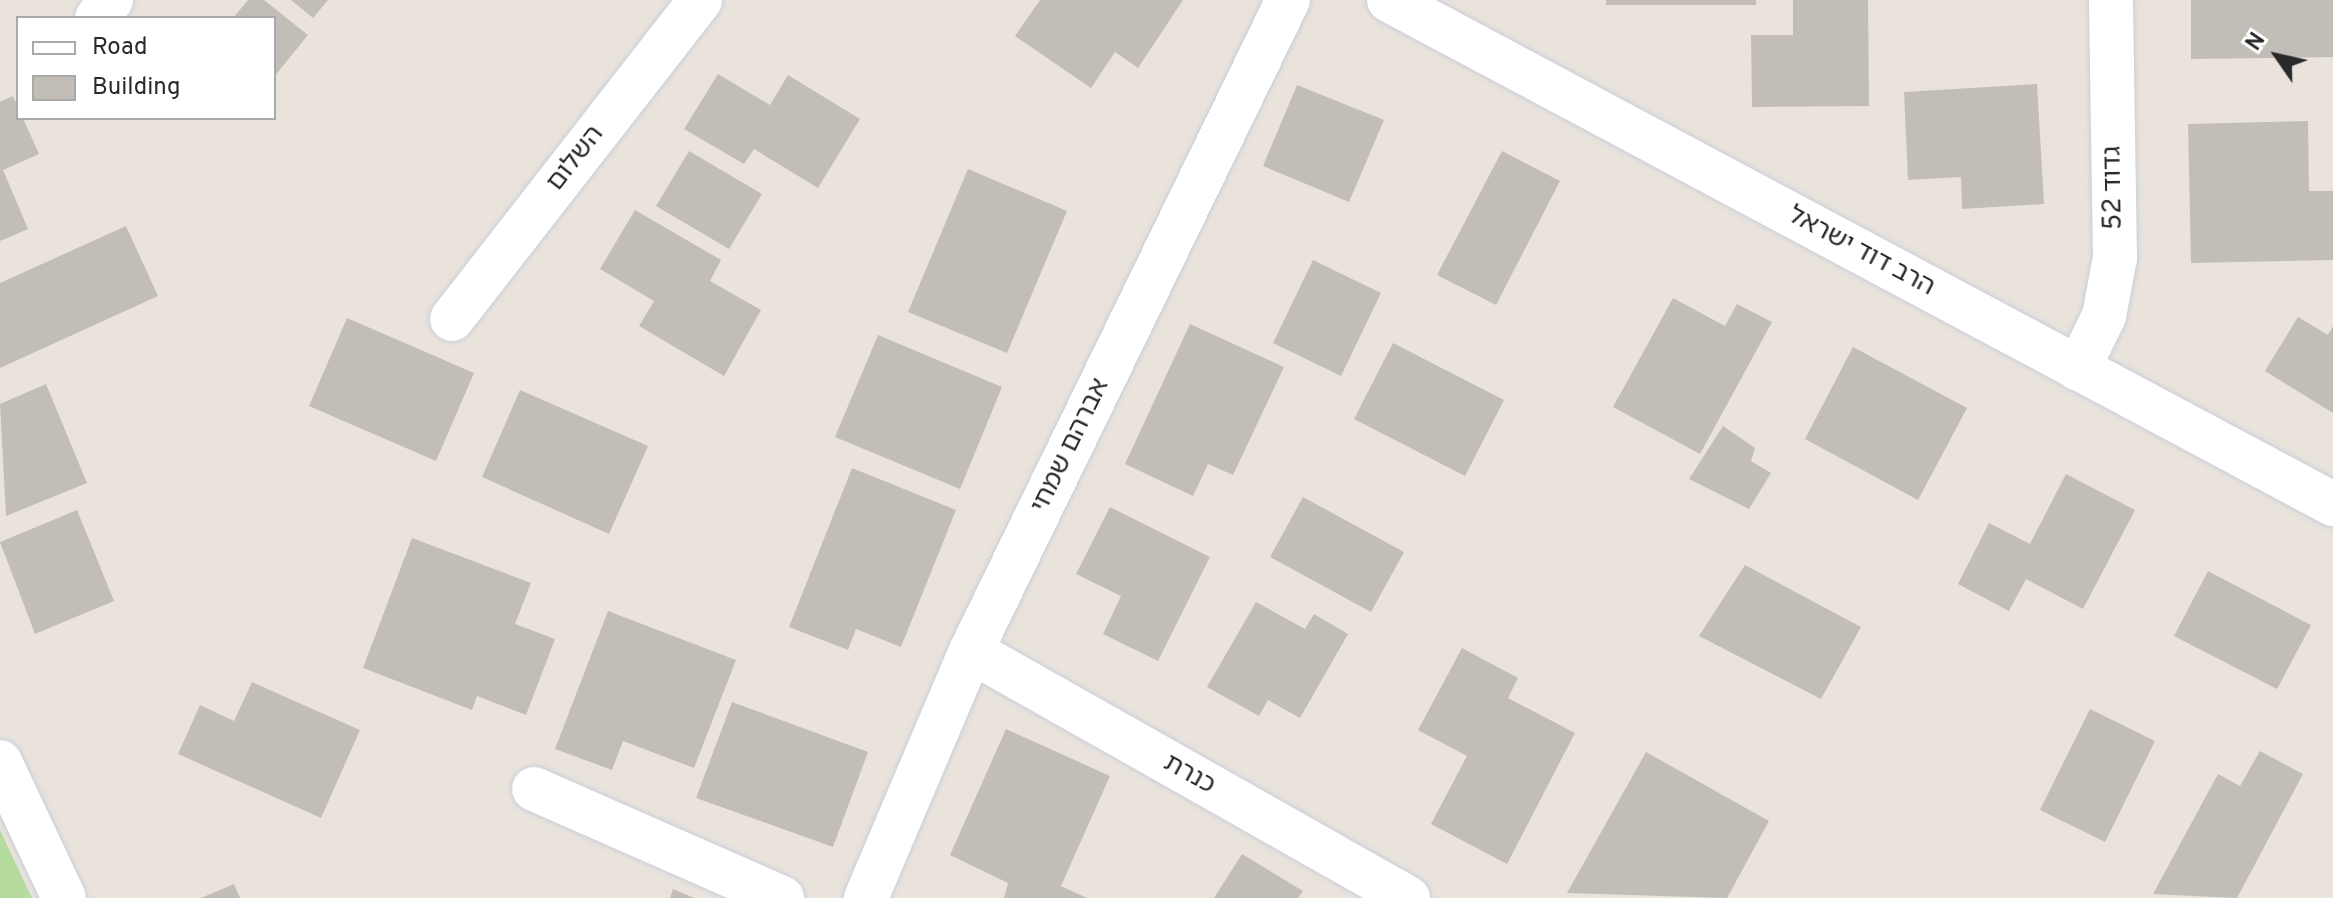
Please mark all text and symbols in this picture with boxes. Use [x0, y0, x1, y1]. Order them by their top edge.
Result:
legend [16, 16, 276, 120]
north arrow [2237, 16, 2317, 96]
text: N [2241, 28, 2272, 56]
text: Road [92, 33, 148, 63]
text: Building [92, 73, 181, 103]
street label: השלום [541, 120, 611, 198]
street label: גדוד 52 [2098, 146, 2130, 230]
street label: הרב דוד ישראל [1782, 200, 1940, 304]
street label: אברהם שמחי [1025, 374, 1117, 518]
street label: כנרת [1158, 748, 1220, 802]

